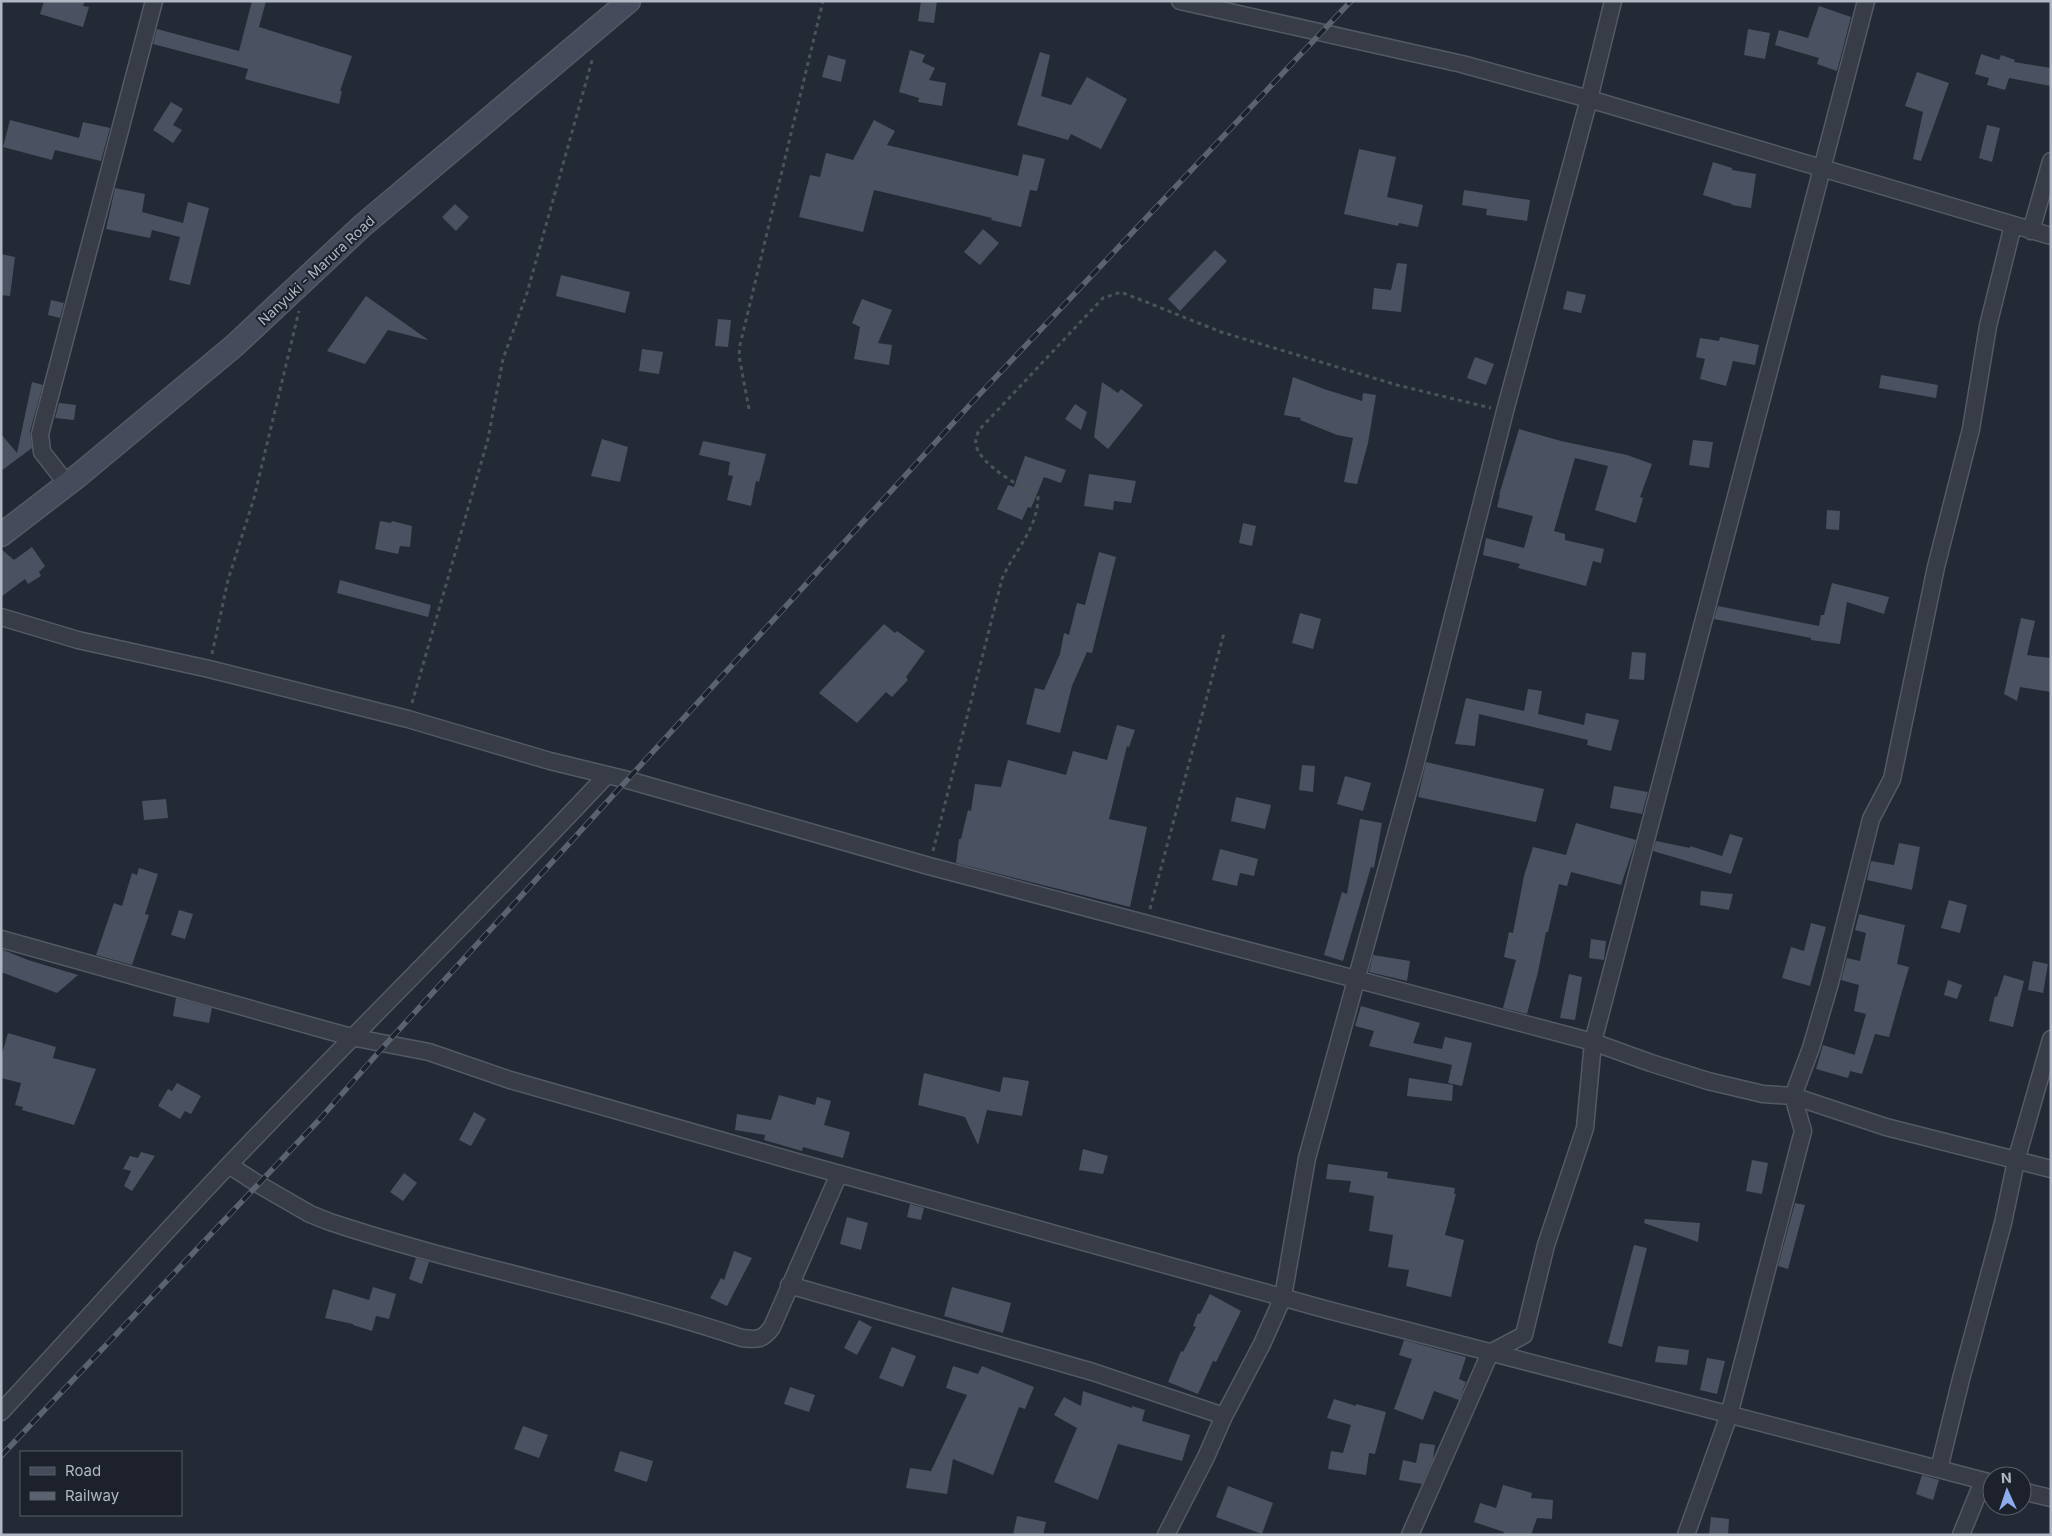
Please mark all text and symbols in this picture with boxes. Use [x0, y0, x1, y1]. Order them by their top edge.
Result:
street label: Nanyuki - Marura Road [254, 212, 378, 328]
legend [20, 1451, 182, 1516]
text: Road [65, 1461, 101, 1480]
north arrow [1982, 1466, 2032, 1516]
text: N [2001, 1469, 2012, 1486]
text: Railway [65, 1486, 120, 1505]

